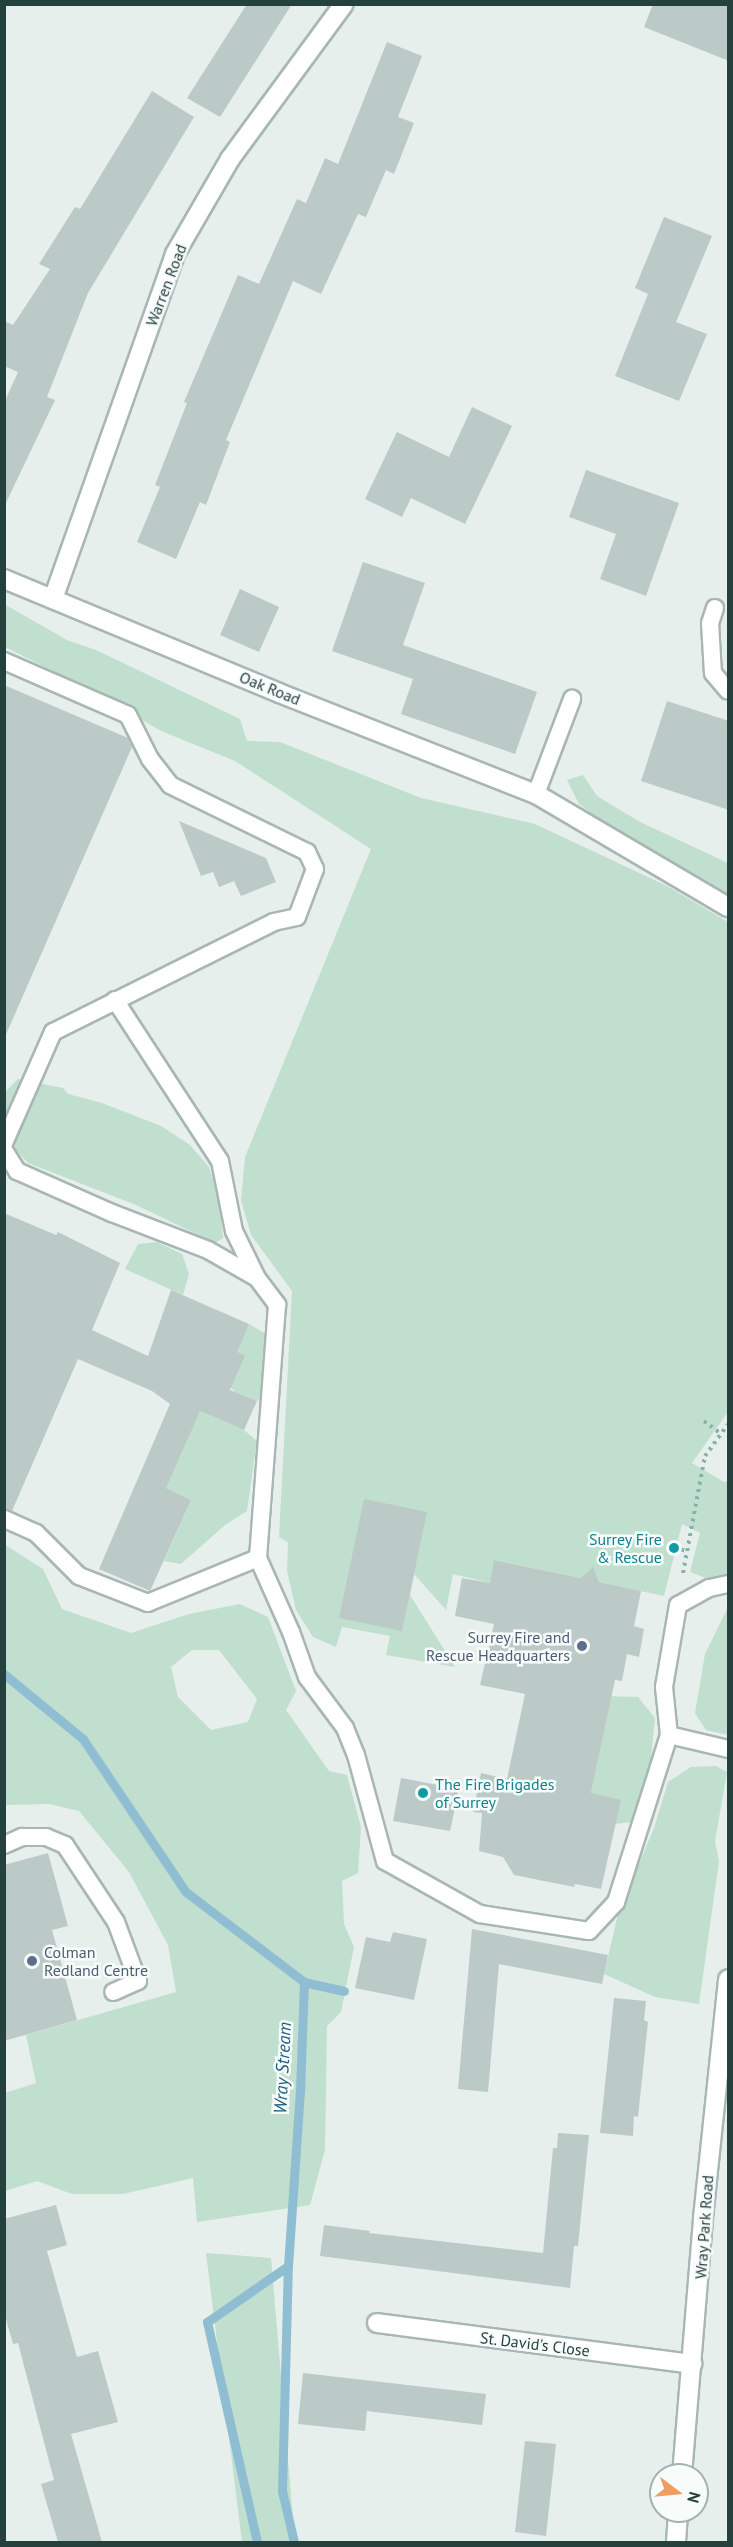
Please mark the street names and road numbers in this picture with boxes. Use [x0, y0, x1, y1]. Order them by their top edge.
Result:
street label: Warren Road [142, 241, 190, 329]
street label: Oak Road [236, 667, 304, 709]
street label: Wray Park Road [691, 2174, 717, 2280]
street label: St. David's Close [478, 2328, 592, 2360]

